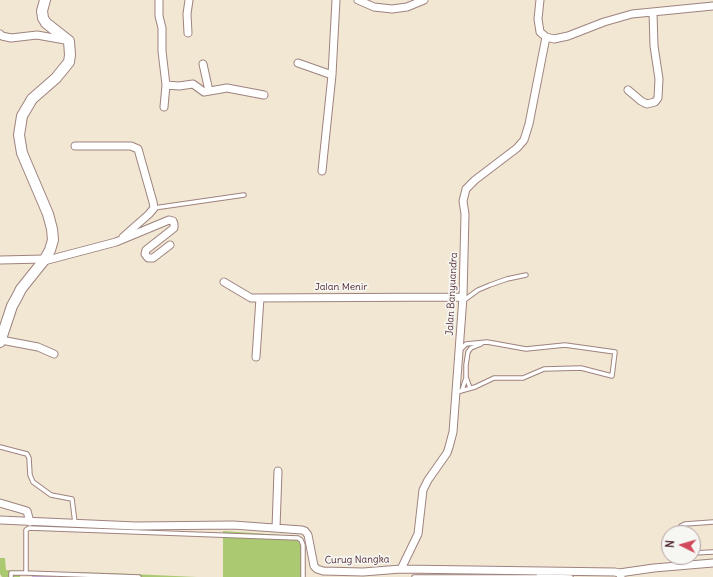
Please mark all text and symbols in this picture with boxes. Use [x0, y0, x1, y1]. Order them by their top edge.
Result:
street label: Jalan Banyuandra [444, 252, 460, 336]
street label: Jalan Menir [315, 281, 367, 293]
north arrow [661, 525, 701, 565]
text: N [663, 540, 677, 548]
street label: Curug Nangka [325, 553, 389, 567]

